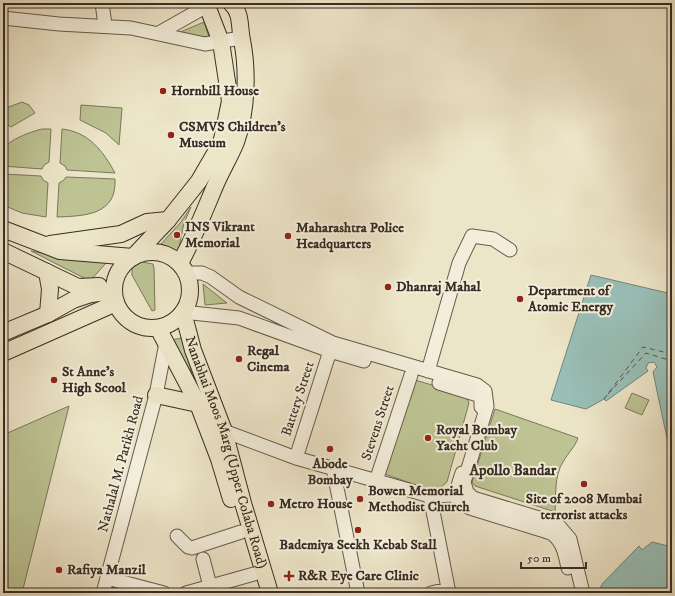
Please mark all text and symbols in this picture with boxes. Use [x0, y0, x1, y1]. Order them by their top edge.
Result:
place label: Hornbill House [171, 82, 259, 100]
marker: Hornbill House [158, 86, 168, 96]
place label: CSMVS Children’s Museum [179, 118, 286, 152]
marker: CSMVS Children’s Museum [166, 130, 176, 140]
place label: INS Vikrant Memorial [185, 218, 255, 252]
place label: Maharashtra Police Headquarters [296, 219, 404, 253]
marker: INS Vikrant Memorial [172, 230, 182, 240]
marker: Maharashtra Police Headquarters [283, 231, 293, 241]
place label: Dhanraj Mahal [396, 278, 482, 296]
marker: Dhanraj Mahal [383, 282, 393, 292]
place label: Department of Atomic Energy [527, 282, 614, 316]
marker: Department of Atomic Energy [515, 294, 525, 304]
street label: Nanabhai Moos Marg (Upper Colaba Road) [181, 334, 271, 571]
place label: Regal Cinema [247, 342, 290, 376]
marker: Regal Cinema [234, 354, 244, 364]
street label: Battery Street [277, 359, 319, 439]
place label: St Anne's High Scool [62, 363, 126, 397]
marker: St Anne's High Scool [49, 375, 59, 385]
street label: Stevens Street [357, 383, 399, 463]
street label: Nathalal M. Parikh Road [94, 394, 148, 534]
place label: Royal Bombay Yacht Club [435, 421, 517, 455]
marker: Royal Bombay Yacht Club [423, 433, 433, 443]
marker: Abode Bombay [325, 444, 335, 454]
place label: Abode Bombay [307, 455, 353, 489]
district label: Apollo Bandar [469, 461, 557, 480]
marker: Site of 2008 Mumbai terrorist attacks [579, 479, 589, 489]
place label: Bowen Memorial Methodist Church [368, 482, 470, 516]
place label: Site of 2008 Mumbai terrorist attacks [526, 490, 643, 524]
marker: Bowen Memorial Methodist Church [355, 494, 365, 504]
place label: Metro House [279, 495, 353, 513]
marker: Metro House [266, 499, 276, 509]
marker: Bademiya Seekh Kebab Stall [353, 525, 363, 535]
place label: Bademiya Seekh Kebab Stall [279, 536, 437, 554]
scale bar [521, 544, 586, 570]
text: 50 m [527, 551, 551, 566]
place label: Rafiya Manzil [67, 561, 146, 579]
marker: Rafiya Manzil [54, 565, 64, 575]
place label: R&R Eye Care Clinic [298, 567, 419, 585]
marker: R&R Eye Care Clinic [283, 570, 295, 582]

